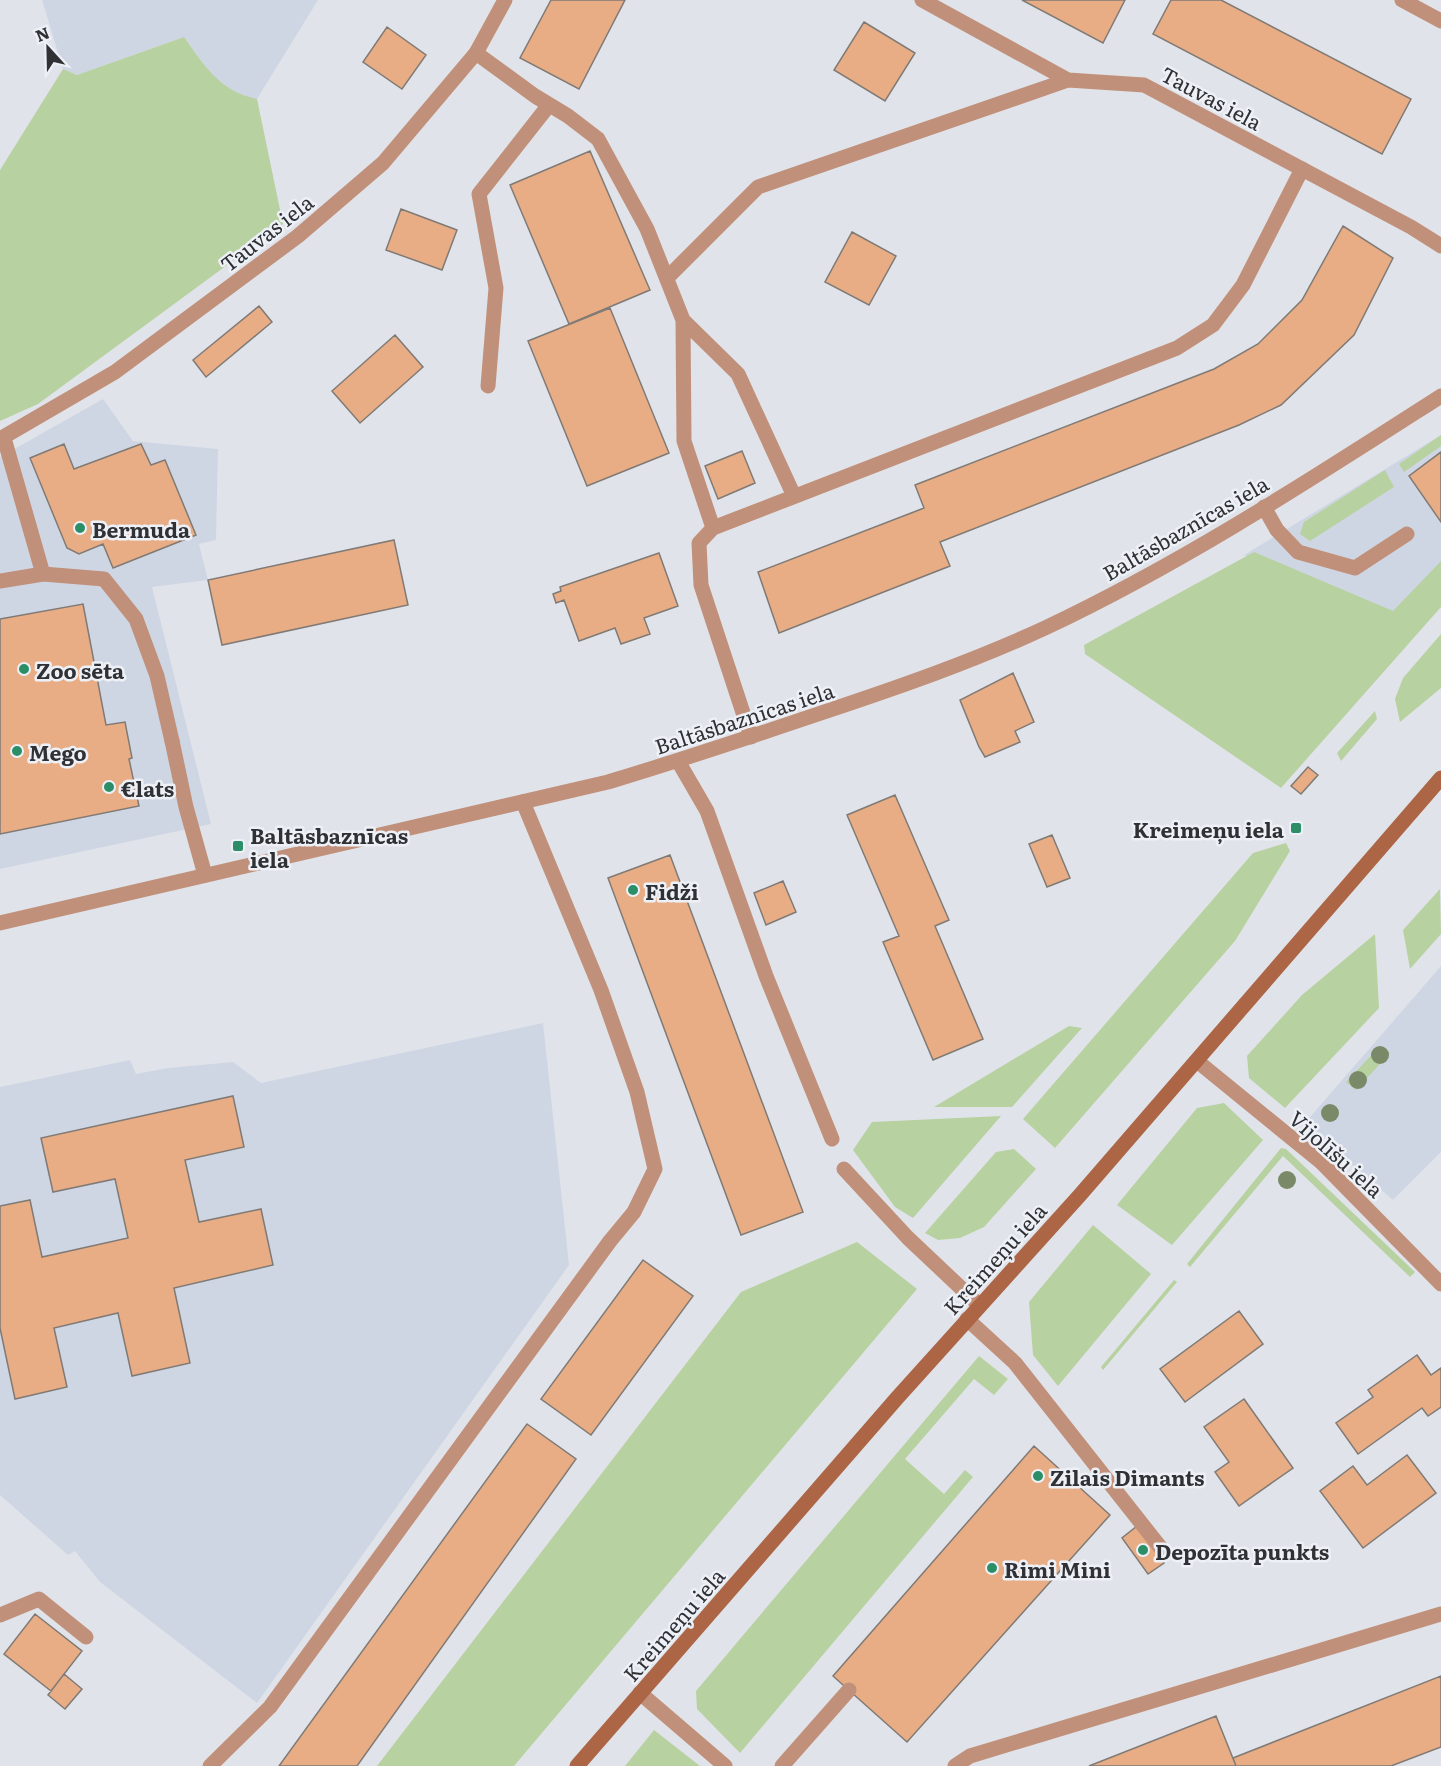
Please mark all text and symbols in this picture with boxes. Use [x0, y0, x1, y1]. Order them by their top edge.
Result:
north arrow [18, 18, 78, 78]
text: N [31, 20, 53, 47]
street label: Tauvas iela [1156, 57, 1269, 137]
street label: Tauvas iela [213, 185, 320, 278]
street label: Baltāsbaznīcas iela [1096, 467, 1274, 587]
place label: Bermuda [92, 513, 191, 544]
marker: Bermuda [73, 521, 87, 535]
place label: Zoo sēta [36, 654, 125, 685]
marker: Zoo sēta [17, 662, 31, 676]
street label: Baltāsbaznīcas iela [650, 673, 838, 761]
place label: Mego [29, 736, 87, 767]
marker: Mego [10, 744, 24, 758]
place label: €lats [120, 772, 174, 803]
marker: €lats [102, 780, 116, 794]
place label: Kreimeņu iela [1133, 813, 1285, 845]
place label: Baltāsbaznīcas iela [250, 819, 408, 874]
marker: Kreimeņu iela [1289, 821, 1303, 835]
marker: Baltāsbaznīcas iela [231, 839, 245, 853]
place label: Fidži [645, 875, 699, 906]
marker: Fidži [626, 883, 640, 897]
street label: Vijolīšu iela [1283, 1102, 1392, 1204]
street label: Kreimeņu iela [935, 1195, 1053, 1321]
place label: Zilais Dimants [1050, 1461, 1204, 1492]
marker: Zilais Dimants [1031, 1469, 1045, 1483]
place label: Depozīta punkts [1155, 1535, 1329, 1566]
marker: Depozīta punkts [1136, 1543, 1150, 1557]
place label: Rimi Mini [1004, 1553, 1111, 1584]
street label: Kreimeņu iela [615, 1560, 731, 1687]
marker: Rimi Mini [985, 1561, 999, 1575]

